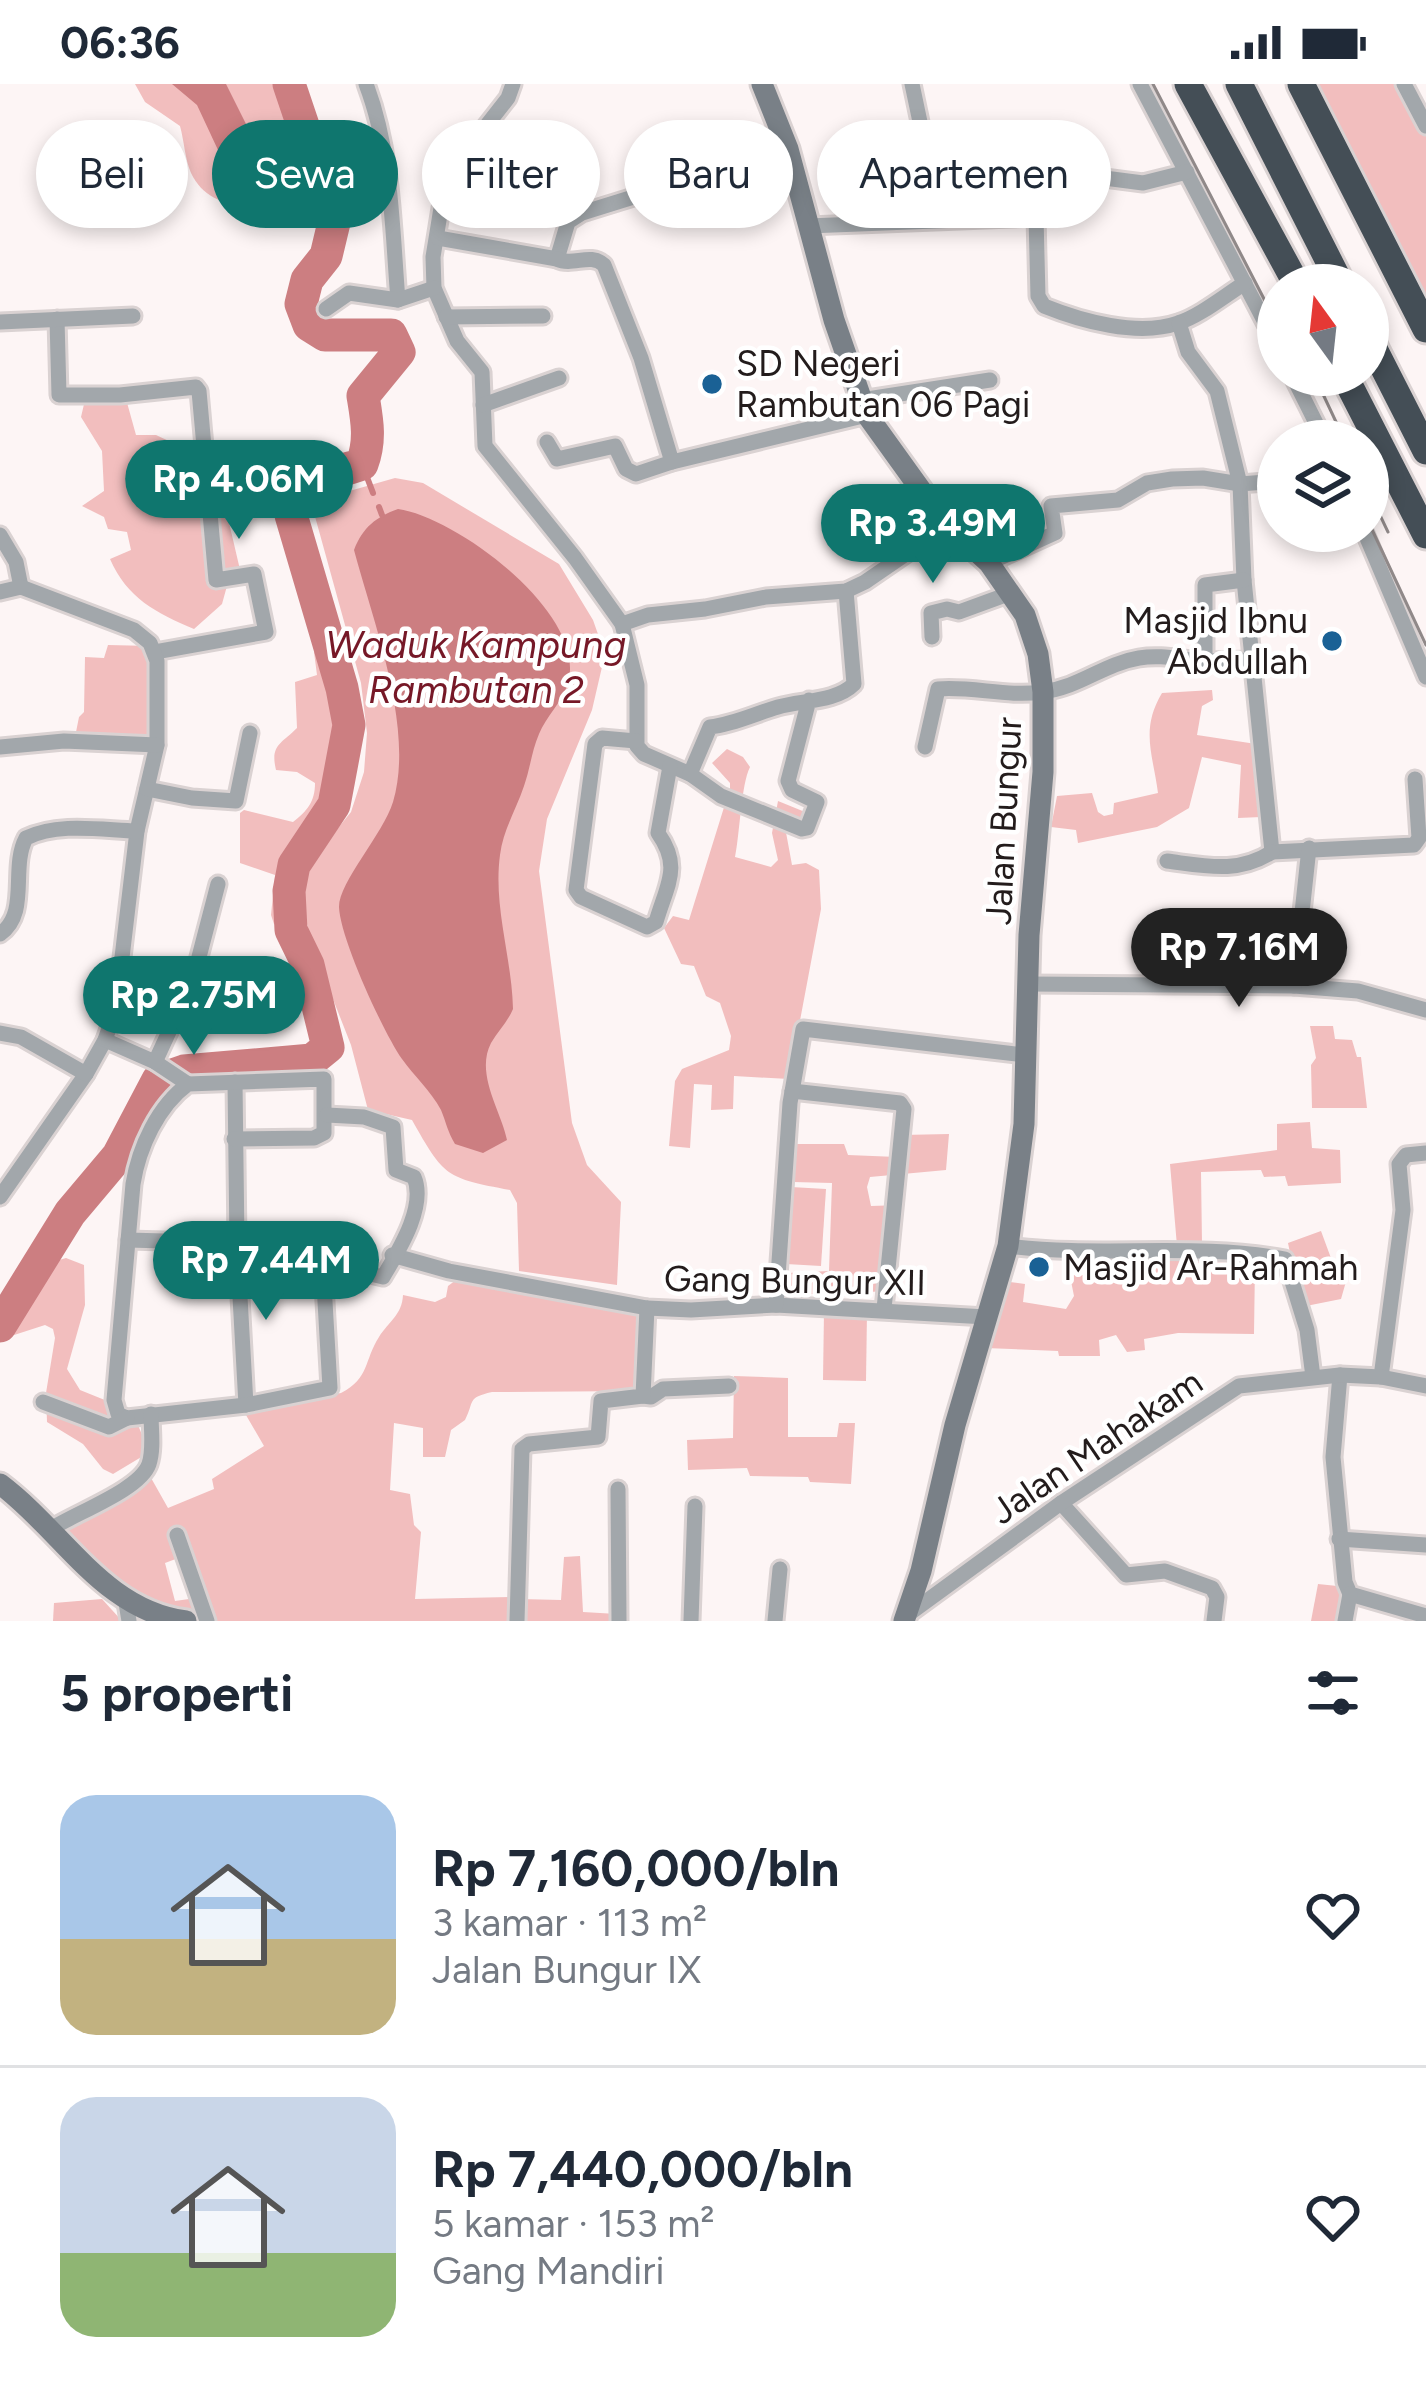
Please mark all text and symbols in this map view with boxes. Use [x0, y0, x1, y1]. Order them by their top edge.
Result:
text: 06:36 [60, 15, 180, 69]
chip: Beli [36, 120, 188, 228]
chip: Sewa [212, 120, 398, 228]
chip: Filter [422, 120, 600, 228]
chip: Baru [624, 120, 793, 228]
chip: Apartemen [817, 120, 1111, 228]
north arrow [1257, 264, 1389, 396]
map controls [1257, 264, 1389, 552]
place label: SD Negeri Rambutan 06 Pagi [736, 342, 1030, 426]
marker: SD Negeri Rambutan 06 Pagi [699, 371, 725, 397]
button: layers [1257, 420, 1389, 552]
pin: Rp 4.06M [115, 440, 363, 542]
text: Rp 4.06M [152, 455, 326, 502]
pin: Rp 3.49M [809, 484, 1057, 586]
text: Rp 3.49M [848, 499, 1018, 546]
place label: Masjid Ibnu Abdullah [1123, 599, 1308, 683]
water label: Waduk Kampung Rambutan 2 [326, 621, 626, 713]
marker: Masjid Ibnu Abdullah [1319, 628, 1345, 654]
street label: Jalan Bungur [977, 716, 1030, 926]
pin: Rp 7.16M [1115, 908, 1363, 1010]
text: Rp 7.16M [1158, 923, 1320, 970]
pin: Rp 2.75M [70, 956, 318, 1058]
text: Rp 2.75M [110, 971, 278, 1018]
pin: Rp 7.44M [142, 1221, 390, 1323]
text: Rp 7.44M [180, 1236, 352, 1283]
place label: Masjid Ar-Rahmah [1063, 1246, 1358, 1289]
marker: Masjid Ar-Rahmah [1026, 1254, 1052, 1280]
street label: Gang Bungur XII [664, 1257, 926, 1304]
street label: Jalan Mahakam [982, 1360, 1210, 1533]
icon: filters [1300, 1660, 1366, 1726]
text: 5 properti [60, 1663, 293, 1724]
text: Rp 7,160,000/bln [432, 1838, 840, 1899]
icon: home [156, 1843, 300, 1987]
icon: heart [1300, 1882, 1366, 1948]
text: 3 kamar · 113 m² [432, 1899, 707, 1946]
text: Jalan Bungur IX [432, 1946, 701, 1993]
text: Rp 7,440,000/bln [432, 2139, 853, 2200]
icon: home [156, 2145, 300, 2289]
icon: heart [1300, 2184, 1366, 2250]
text: 5 kamar · 153 m² [432, 2200, 715, 2247]
text: Gang Mandiri [432, 2247, 665, 2294]

